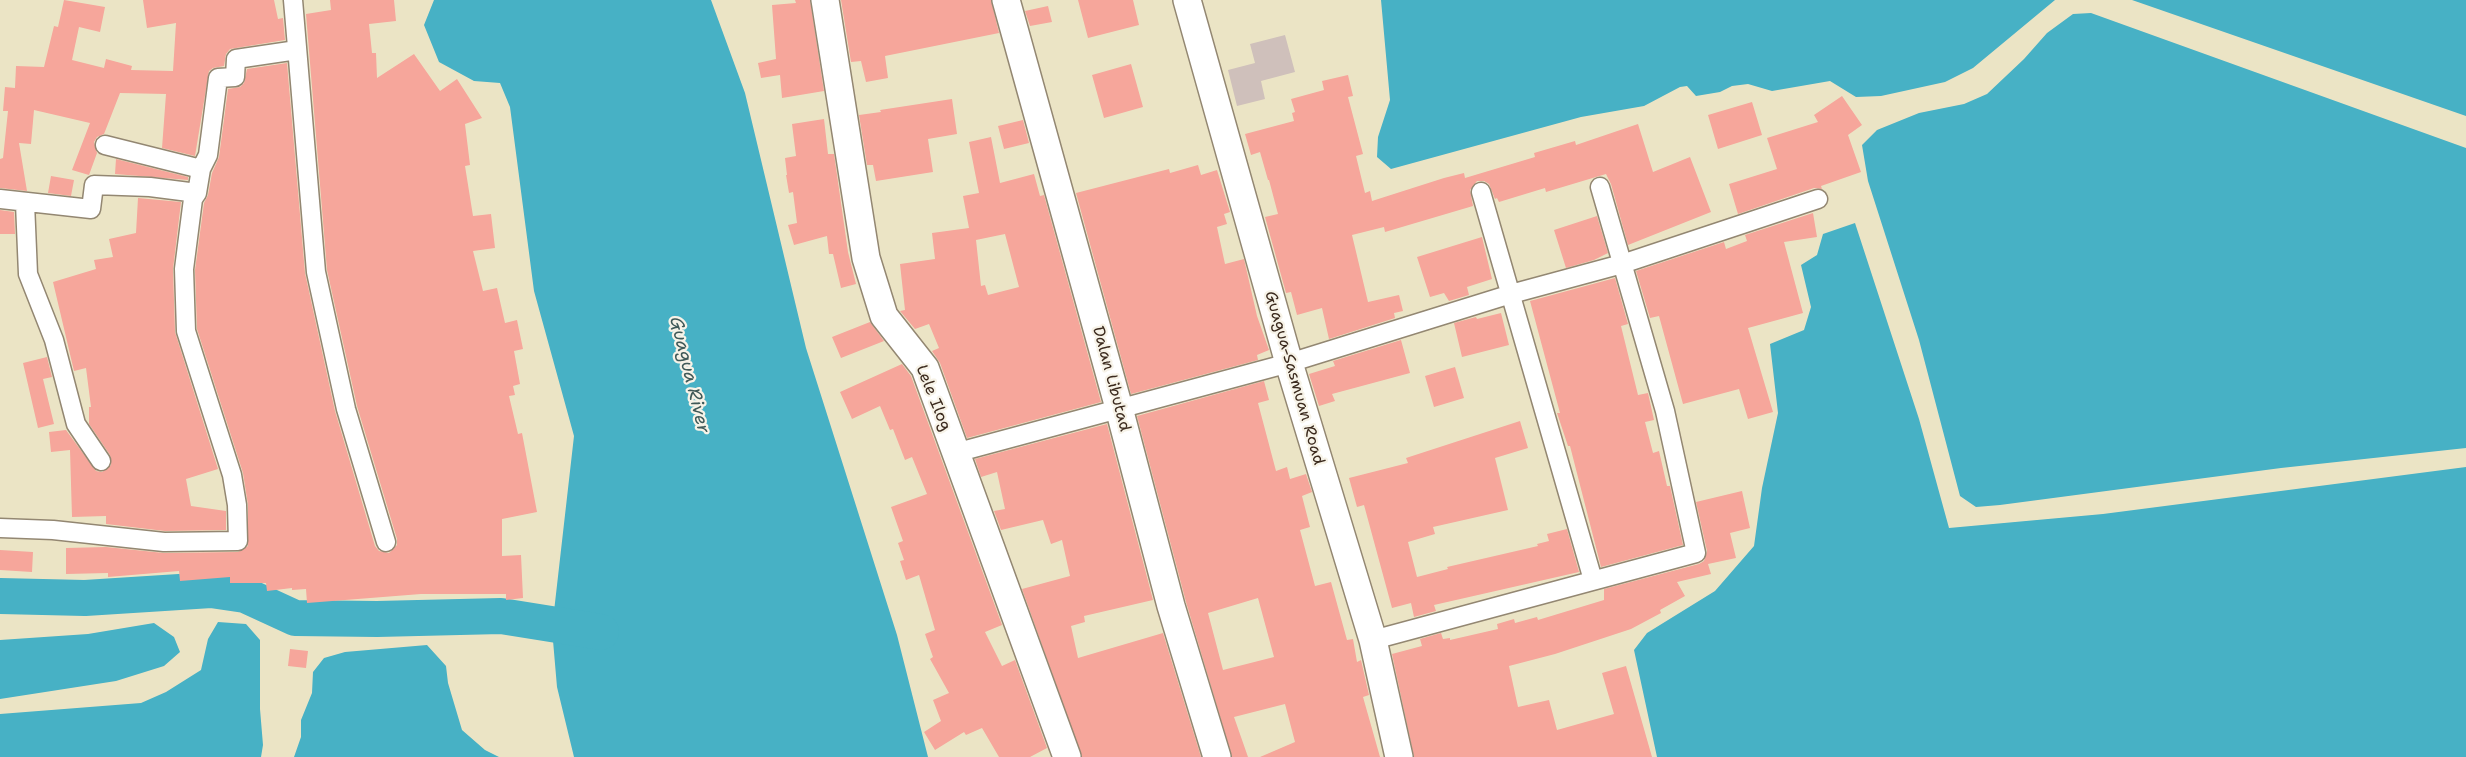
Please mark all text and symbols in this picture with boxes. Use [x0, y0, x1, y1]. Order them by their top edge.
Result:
street label: Guagua-Sasmuan Road [1260, 289, 1328, 467]
water label: Guagua River [664, 315, 714, 435]
street label: Dalan Libutad [1088, 324, 1134, 434]
street label: Lele Ilog [911, 362, 955, 434]

